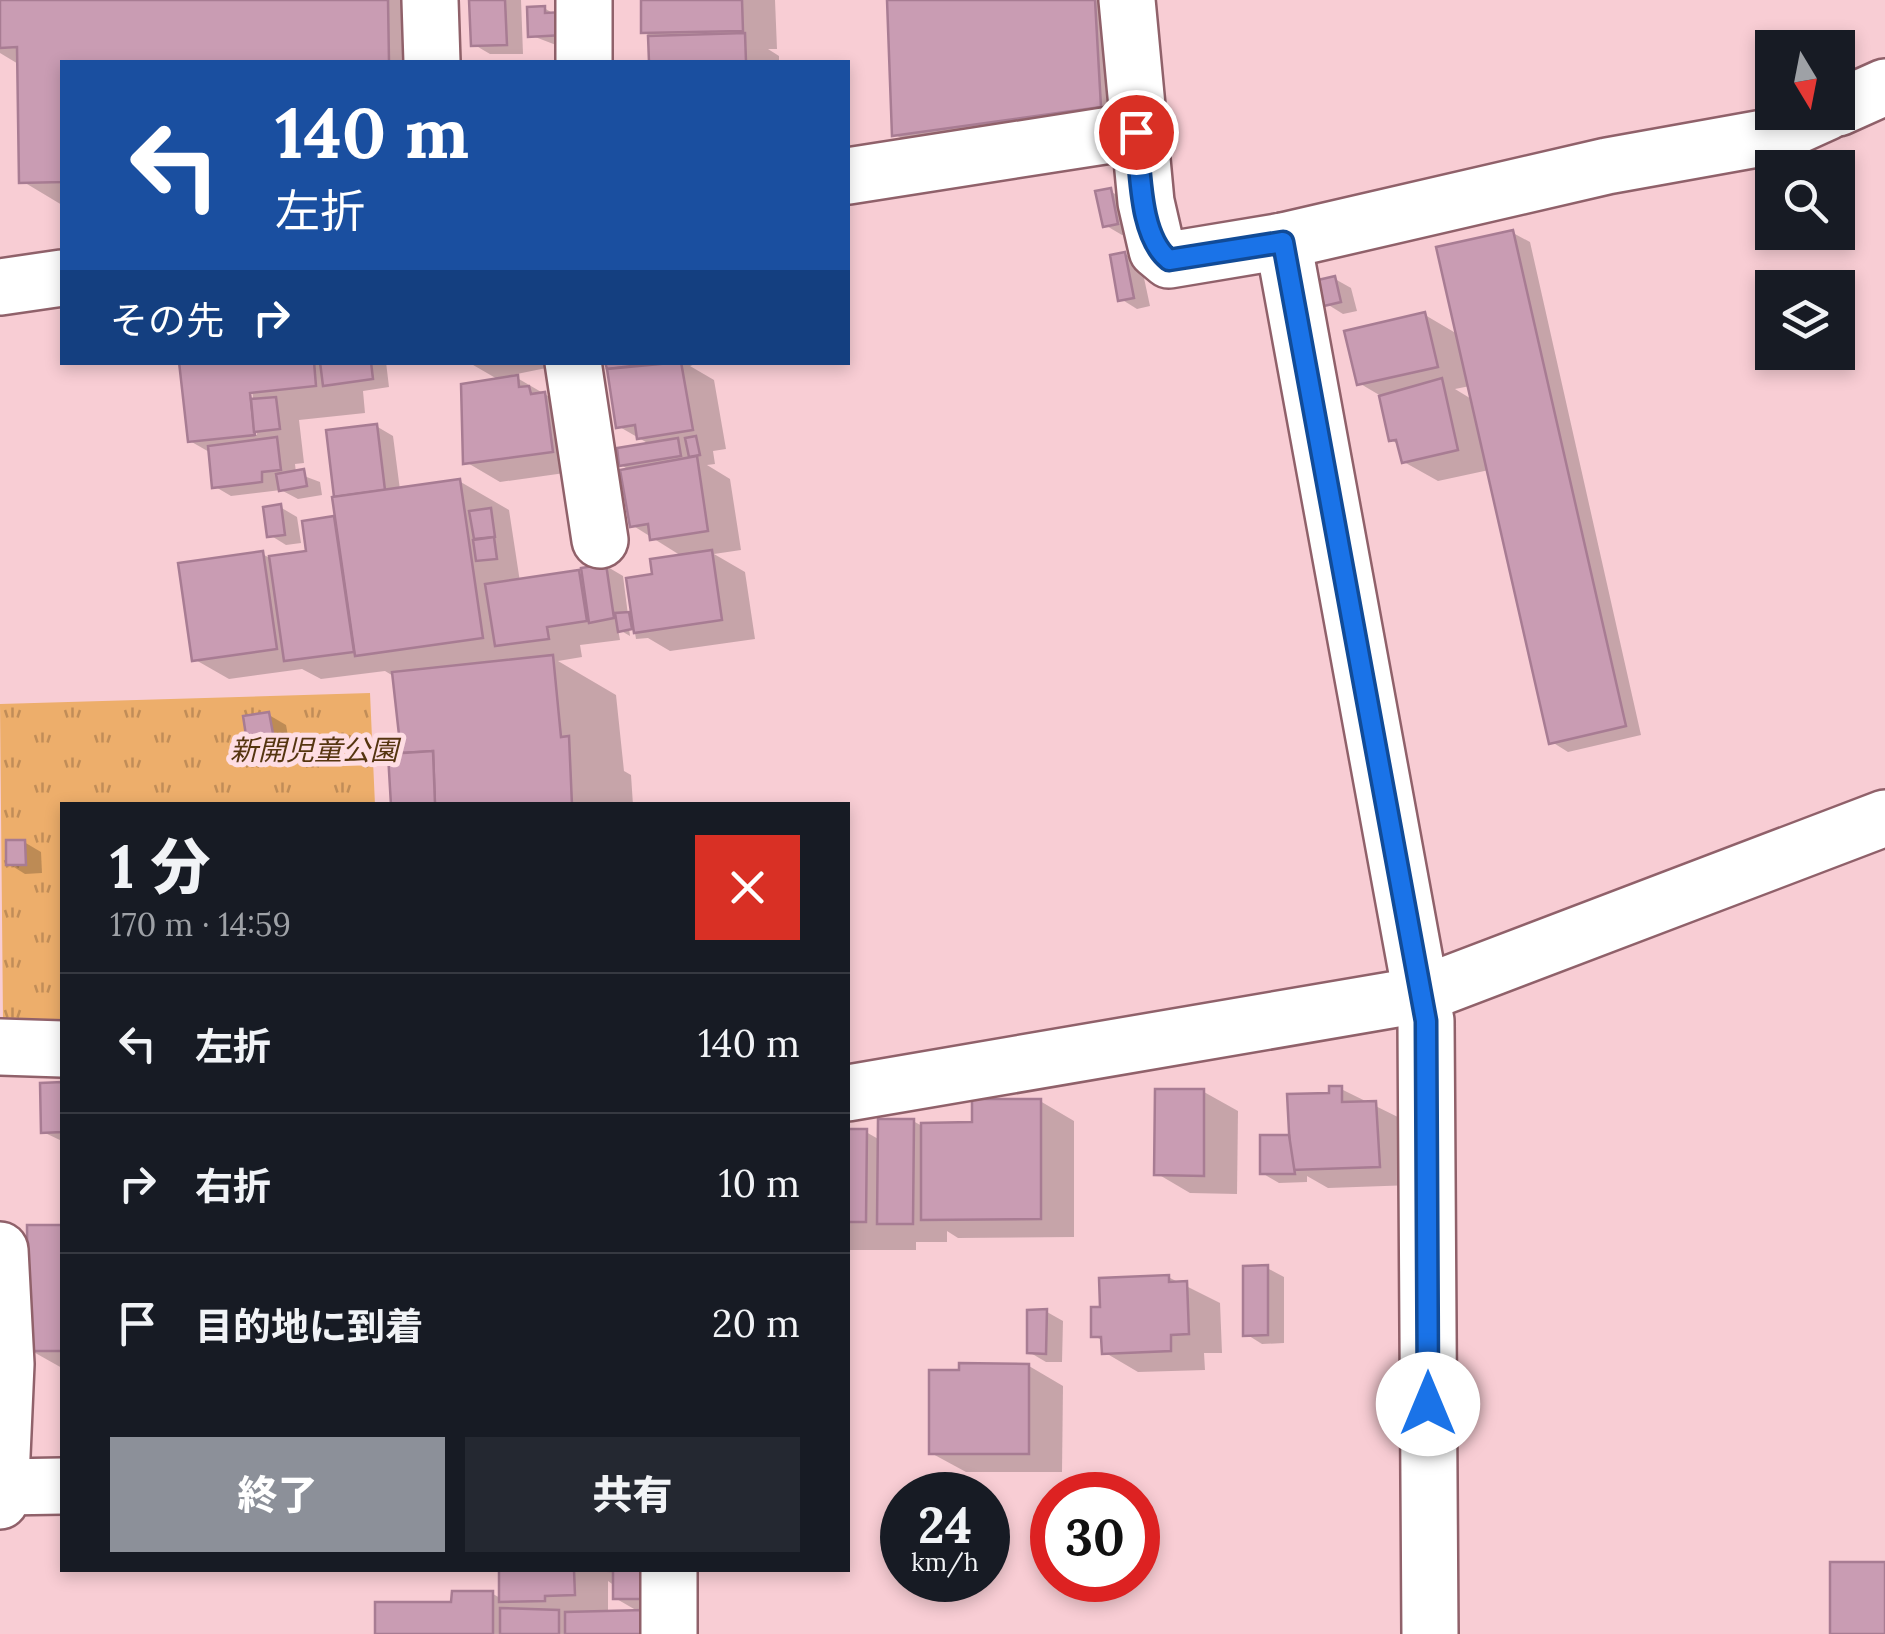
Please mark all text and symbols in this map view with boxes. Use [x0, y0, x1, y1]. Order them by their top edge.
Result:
north arrow [1755, 30, 1855, 130]
map controls [1755, 30, 1855, 370]
text: 140 m [275, 88, 469, 177]
pin [1094, 90, 1179, 175]
icon: left [110, 100, 240, 230]
icon: arrive [1109, 105, 1164, 160]
button: search [1755, 150, 1855, 250]
text: 左折 [275, 182, 365, 239]
button: layers [1755, 270, 1855, 370]
icon: right [244, 290, 299, 345]
text: その先 [110, 296, 224, 344]
park label: 新開児童公園 [230, 732, 402, 768]
text: 1 分 [110, 828, 210, 904]
button: close [695, 835, 800, 940]
text: 170 m · 14:59 [110, 904, 291, 945]
icon: left [110, 1016, 165, 1071]
text: 140 m [698, 1019, 800, 1067]
text: 左折 [195, 1022, 271, 1070]
icon: right [110, 1156, 165, 1211]
text: 10 m [719, 1159, 800, 1207]
text: 右折 [195, 1162, 271, 1210]
icon: arrive [110, 1296, 165, 1351]
text: 20 m [712, 1299, 800, 1347]
text: 目的地に到着 [195, 1302, 423, 1350]
position arrow [1376, 1352, 1480, 1456]
button: 終了 [110, 1437, 445, 1552]
button: 共有 [465, 1437, 800, 1552]
speed limit sign: 30 [1030, 1472, 1160, 1602]
text: 24 [918, 1493, 972, 1557]
text: km/h [911, 1546, 979, 1578]

